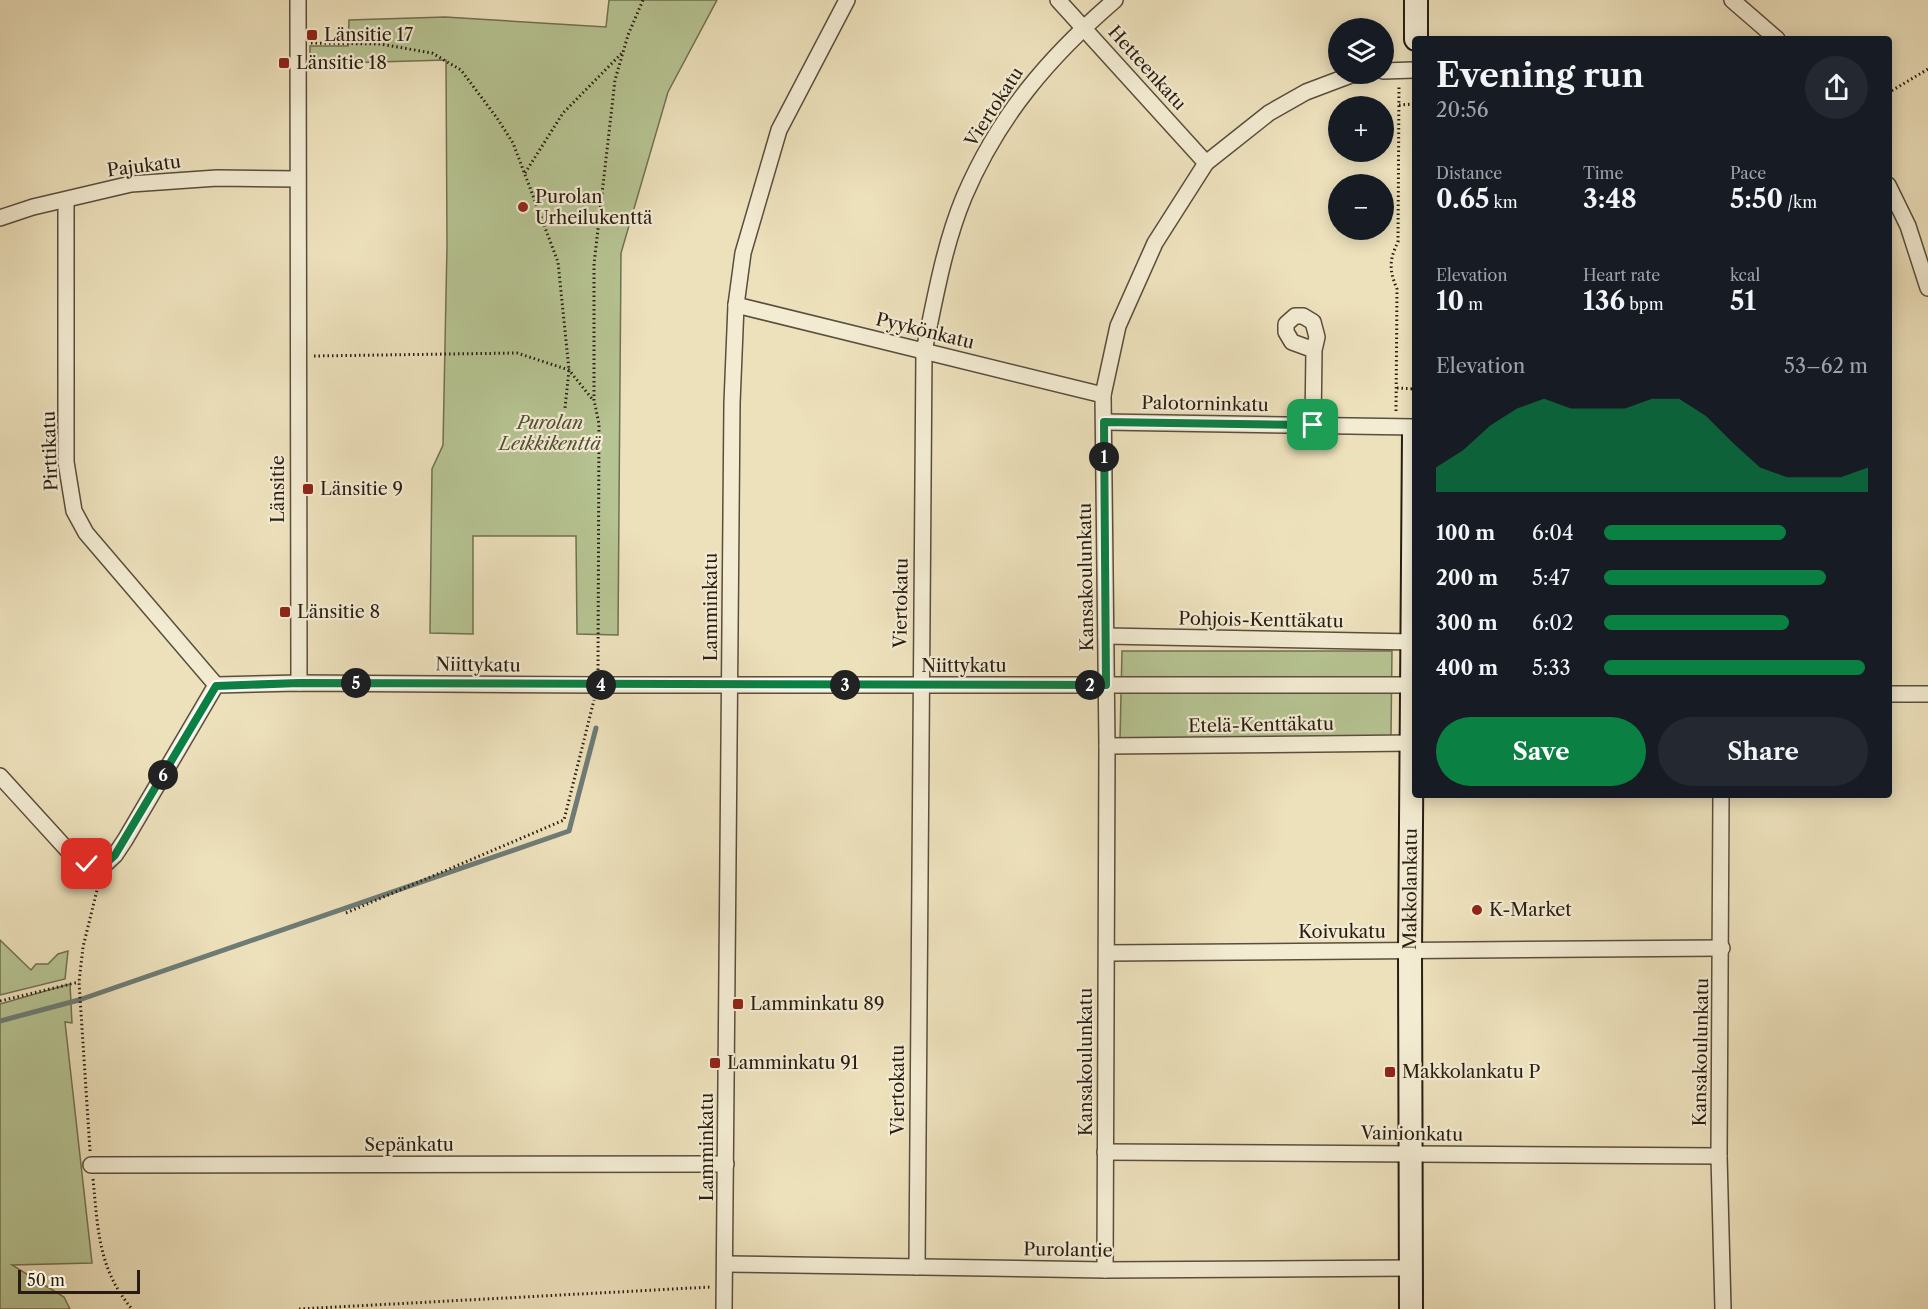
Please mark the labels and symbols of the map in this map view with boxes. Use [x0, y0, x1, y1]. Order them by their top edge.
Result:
street label: Hetteenkatu [1103, 21, 1191, 115]
place label: Länsitie 17 [324, 24, 413, 46]
marker: Länsitie 17 [305, 28, 319, 42]
place label: Länsitie 18 [296, 52, 387, 74]
marker: Länsitie 18 [277, 56, 291, 70]
street label: Viertokatu [960, 63, 1028, 152]
street label: Pajukatu [106, 151, 182, 181]
place label: Purolan Urheilukenttä [535, 186, 653, 229]
marker: Purolan Urheilukenttä [516, 200, 530, 214]
street label: Pyykönkatu [873, 308, 977, 354]
street label: Palotorninkatu [1141, 392, 1269, 416]
pin [1287, 399, 1338, 450]
street label: Pirttikatu [38, 411, 62, 491]
park label: Purolan Leikkikenttä [497, 412, 601, 455]
pin: 1 [1089, 442, 1119, 472]
street label: Länsitie [267, 455, 289, 523]
place label: Länsitie 9 [320, 478, 403, 500]
marker: Länsitie 9 [301, 482, 315, 496]
street label: Kansakoulunkatu [1074, 503, 1098, 651]
street label: Lamminkatu [700, 553, 722, 661]
street label: Viertokatu [889, 558, 913, 649]
place label: Länsitie 8 [297, 601, 380, 623]
marker: Länsitie 8 [278, 605, 292, 619]
street label: Pohjois-Kenttäkatu [1178, 608, 1344, 632]
street label: Niittykatu [435, 653, 521, 677]
street label: Niittykatu [921, 655, 1007, 677]
pin: 5 [341, 668, 371, 698]
pin: 4 [586, 670, 616, 700]
pin: 3 [830, 670, 860, 700]
pin: 2 [1075, 670, 1105, 700]
street label: Etelä-Kenttäkatu [1188, 713, 1334, 737]
pin: 6 [148, 760, 178, 790]
street label: Makkolankatu [1399, 828, 1422, 950]
pin [61, 838, 112, 889]
place label: K-Market [1489, 899, 1572, 921]
marker: K-Market [1470, 903, 1484, 917]
street label: Koivukatu [1298, 921, 1386, 943]
street label: Kansakoulunkatu [1689, 978, 1713, 1126]
street label: Kansakoulunkatu [1075, 988, 1097, 1136]
place label: Lamminkatu 89 [750, 993, 885, 1015]
marker: Lamminkatu 89 [731, 997, 745, 1011]
street label: Viertokatu [887, 1045, 909, 1136]
place label: Lamminkatu 91 [727, 1052, 859, 1074]
marker: Lamminkatu 91 [708, 1056, 722, 1070]
place label: Makkolankatu P [1402, 1061, 1541, 1083]
marker: Makkolankatu P [1383, 1065, 1397, 1079]
street label: Lamminkatu [696, 1093, 718, 1201]
street label: Vainionkatu [1360, 1122, 1463, 1146]
street label: Sepänkatu [364, 1134, 454, 1156]
street label: Purolantie [1023, 1238, 1113, 1262]
scale bar [18, 1267, 140, 1294]

